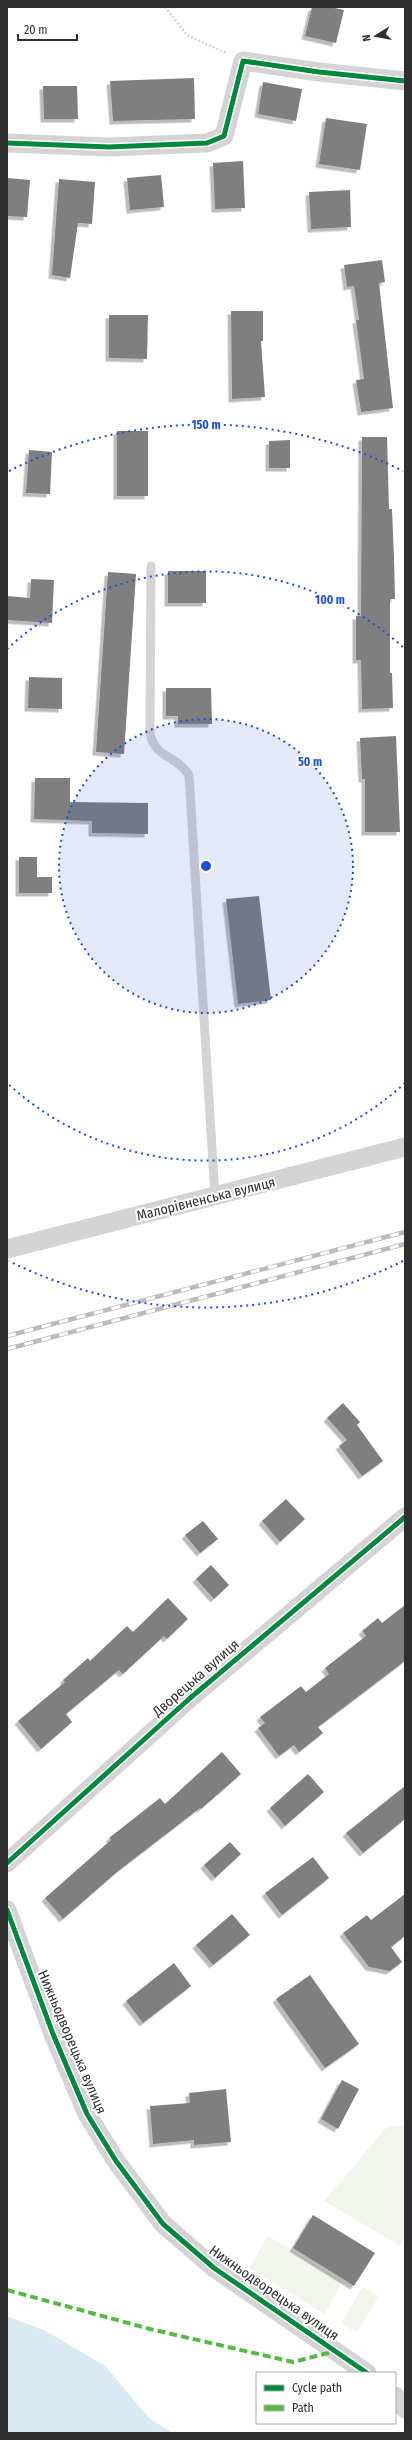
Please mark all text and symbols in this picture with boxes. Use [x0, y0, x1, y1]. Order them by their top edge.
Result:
scale bar [18, 16, 77, 42]
north arrow [356, 16, 396, 56]
text: 20 m [24, 23, 48, 37]
text: N [360, 33, 374, 42]
text: 150 m [191, 418, 221, 432]
text: 100 m [315, 593, 345, 607]
text: 50 m [298, 755, 322, 769]
centre of rings [199, 859, 213, 873]
street label: Малорівненська вулиця [135, 1174, 277, 1224]
street label: Дворецька вулиця [149, 1636, 243, 1721]
street label: Нижньодворецька вулиця [34, 1968, 110, 2116]
street label: Нижньодворецька вулиця [206, 2242, 342, 2344]
legend [256, 2372, 396, 2424]
text: Cycle path [292, 2381, 342, 2395]
text: Path [292, 2401, 314, 2415]

